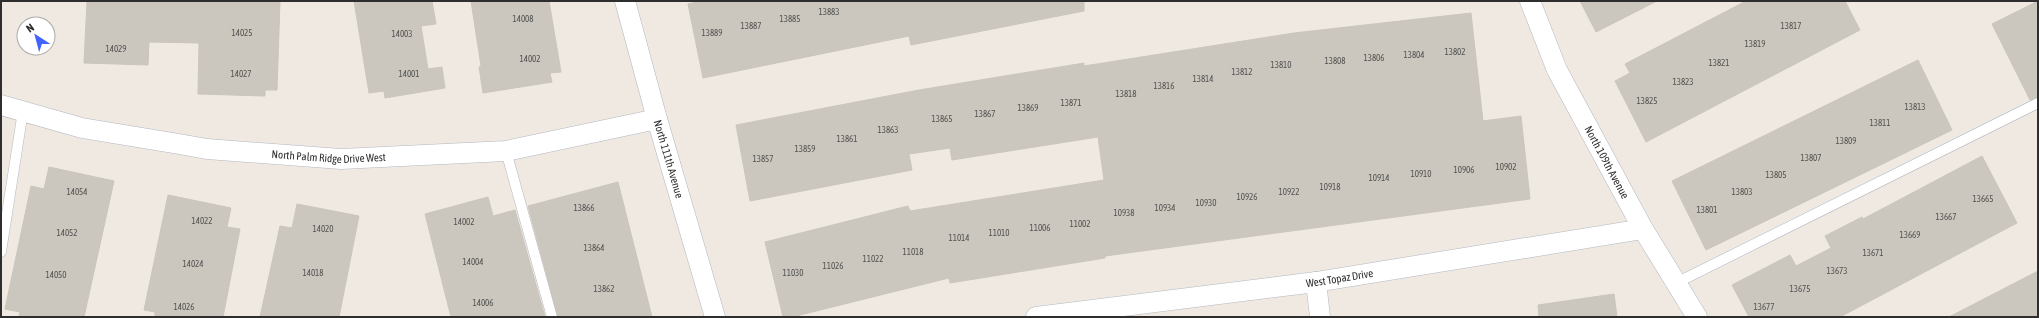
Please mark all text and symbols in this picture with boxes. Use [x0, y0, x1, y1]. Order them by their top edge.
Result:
house number: 13883 [818, 7, 840, 17]
house number: 14008 [512, 14, 534, 24]
house number: 13885 [779, 14, 801, 24]
north arrow [16, 16, 56, 56]
text: N [24, 21, 36, 35]
house number: 13887 [740, 21, 762, 31]
house number: 13817 [1780, 21, 1802, 31]
house number: 14025 [231, 28, 253, 38]
house number: 13889 [701, 28, 723, 38]
house number: 14003 [391, 29, 413, 39]
house number: 13819 [1744, 39, 1766, 49]
house number: 14029 [105, 44, 127, 54]
house number: 13802 [1444, 47, 1466, 57]
house number: 13804 [1403, 50, 1425, 60]
house number: 13806 [1363, 53, 1385, 63]
house number: 14002 [519, 54, 541, 64]
house number: 13808 [1324, 56, 1346, 66]
house number: 13821 [1708, 58, 1730, 68]
house number: 13810 [1270, 60, 1292, 70]
house number: 13812 [1231, 67, 1253, 77]
house number: 14027 [230, 69, 252, 79]
house number: 14001 [398, 69, 420, 79]
house number: 13814 [1192, 74, 1214, 84]
house number: 13823 [1672, 77, 1694, 87]
house number: 13816 [1153, 81, 1175, 91]
house number: 13818 [1115, 89, 1137, 99]
house number: 13825 [1636, 96, 1658, 106]
house number: 13871 [1060, 98, 1082, 108]
house number: 13813 [1904, 102, 1926, 112]
house number: 13869 [1017, 103, 1039, 113]
house number: 13867 [974, 109, 996, 119]
house number: 13865 [931, 114, 953, 124]
house number: 13811 [1869, 118, 1891, 128]
street label: North 111th Avenue [652, 119, 686, 200]
street label: North 109th Avenue [1582, 124, 1631, 201]
house number: 13863 [877, 125, 899, 135]
house number: 13861 [836, 134, 858, 144]
house number: 13809 [1835, 136, 1857, 146]
house number: 13859 [794, 144, 816, 154]
street label: North Palm Ridge Drive West [271, 148, 386, 165]
house number: 13807 [1800, 153, 1822, 163]
house number: 13857 [752, 154, 774, 164]
house number: 10902 [1495, 162, 1517, 172]
house number: 10906 [1453, 165, 1475, 175]
house number: 10910 [1410, 169, 1432, 179]
house number: 13805 [1765, 170, 1787, 180]
house number: 10914 [1368, 173, 1390, 183]
house number: 10918 [1319, 182, 1341, 192]
house number: 14054 [66, 187, 88, 197]
house number: 10922 [1278, 187, 1300, 197]
house number: 13803 [1731, 187, 1753, 197]
house number: 10926 [1236, 192, 1258, 202]
house number: 13665 [1972, 194, 1994, 204]
house number: 10930 [1195, 198, 1217, 208]
house number: 13866 [573, 203, 595, 213]
house number: 10934 [1154, 203, 1176, 213]
house number: 13801 [1696, 205, 1718, 215]
house number: 10938 [1113, 208, 1135, 218]
house number: 13667 [1935, 212, 1957, 222]
house number: 14022 [191, 216, 213, 226]
house number: 14002 [453, 217, 475, 227]
house number: 11002 [1069, 219, 1091, 229]
house number: 11006 [1029, 223, 1051, 233]
house number: 14020 [312, 224, 334, 234]
house number: 14052 [56, 228, 78, 238]
house number: 11010 [988, 228, 1010, 238]
house number: 13669 [1899, 230, 1921, 240]
house number: 11014 [948, 233, 970, 243]
house number: 13864 [583, 243, 605, 253]
house number: 11018 [902, 247, 924, 257]
house number: 13671 [1862, 248, 1884, 258]
house number: 11022 [862, 254, 884, 264]
house number: 14004 [462, 257, 484, 267]
house number: 14024 [182, 259, 204, 269]
house number: 11026 [822, 261, 844, 271]
house number: 13673 [1826, 266, 1848, 276]
street label: West Topaz Drive [1305, 267, 1374, 289]
house number: 14018 [302, 268, 324, 278]
house number: 11030 [782, 268, 804, 278]
house number: 14050 [45, 270, 67, 280]
house number: 13862 [593, 284, 615, 294]
house number: 13675 [1789, 284, 1811, 294]
house number: 14006 [472, 298, 494, 308]
house number: 14026 [173, 302, 195, 312]
house number: 13677 [1753, 302, 1775, 312]

